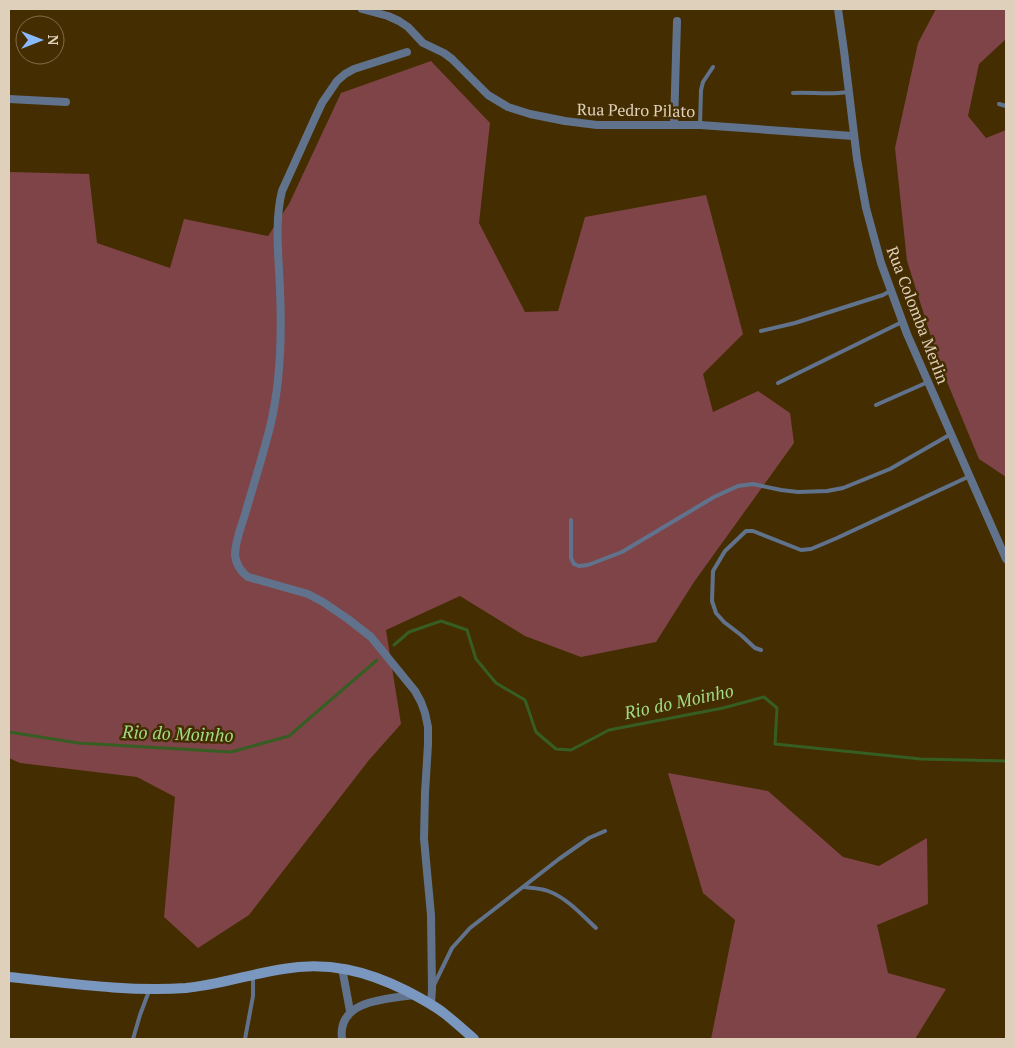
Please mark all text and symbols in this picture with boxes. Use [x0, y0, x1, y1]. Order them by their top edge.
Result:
north arrow [15, 15, 65, 65]
text: N [44, 35, 63, 46]
street label: Rua Pedro Pilato [577, 98, 695, 122]
street label: Rua Colomba Merlin [882, 243, 955, 387]
water label: Rio do Moinho [621, 678, 736, 725]
water label: Rio do Moinho [121, 719, 234, 747]

